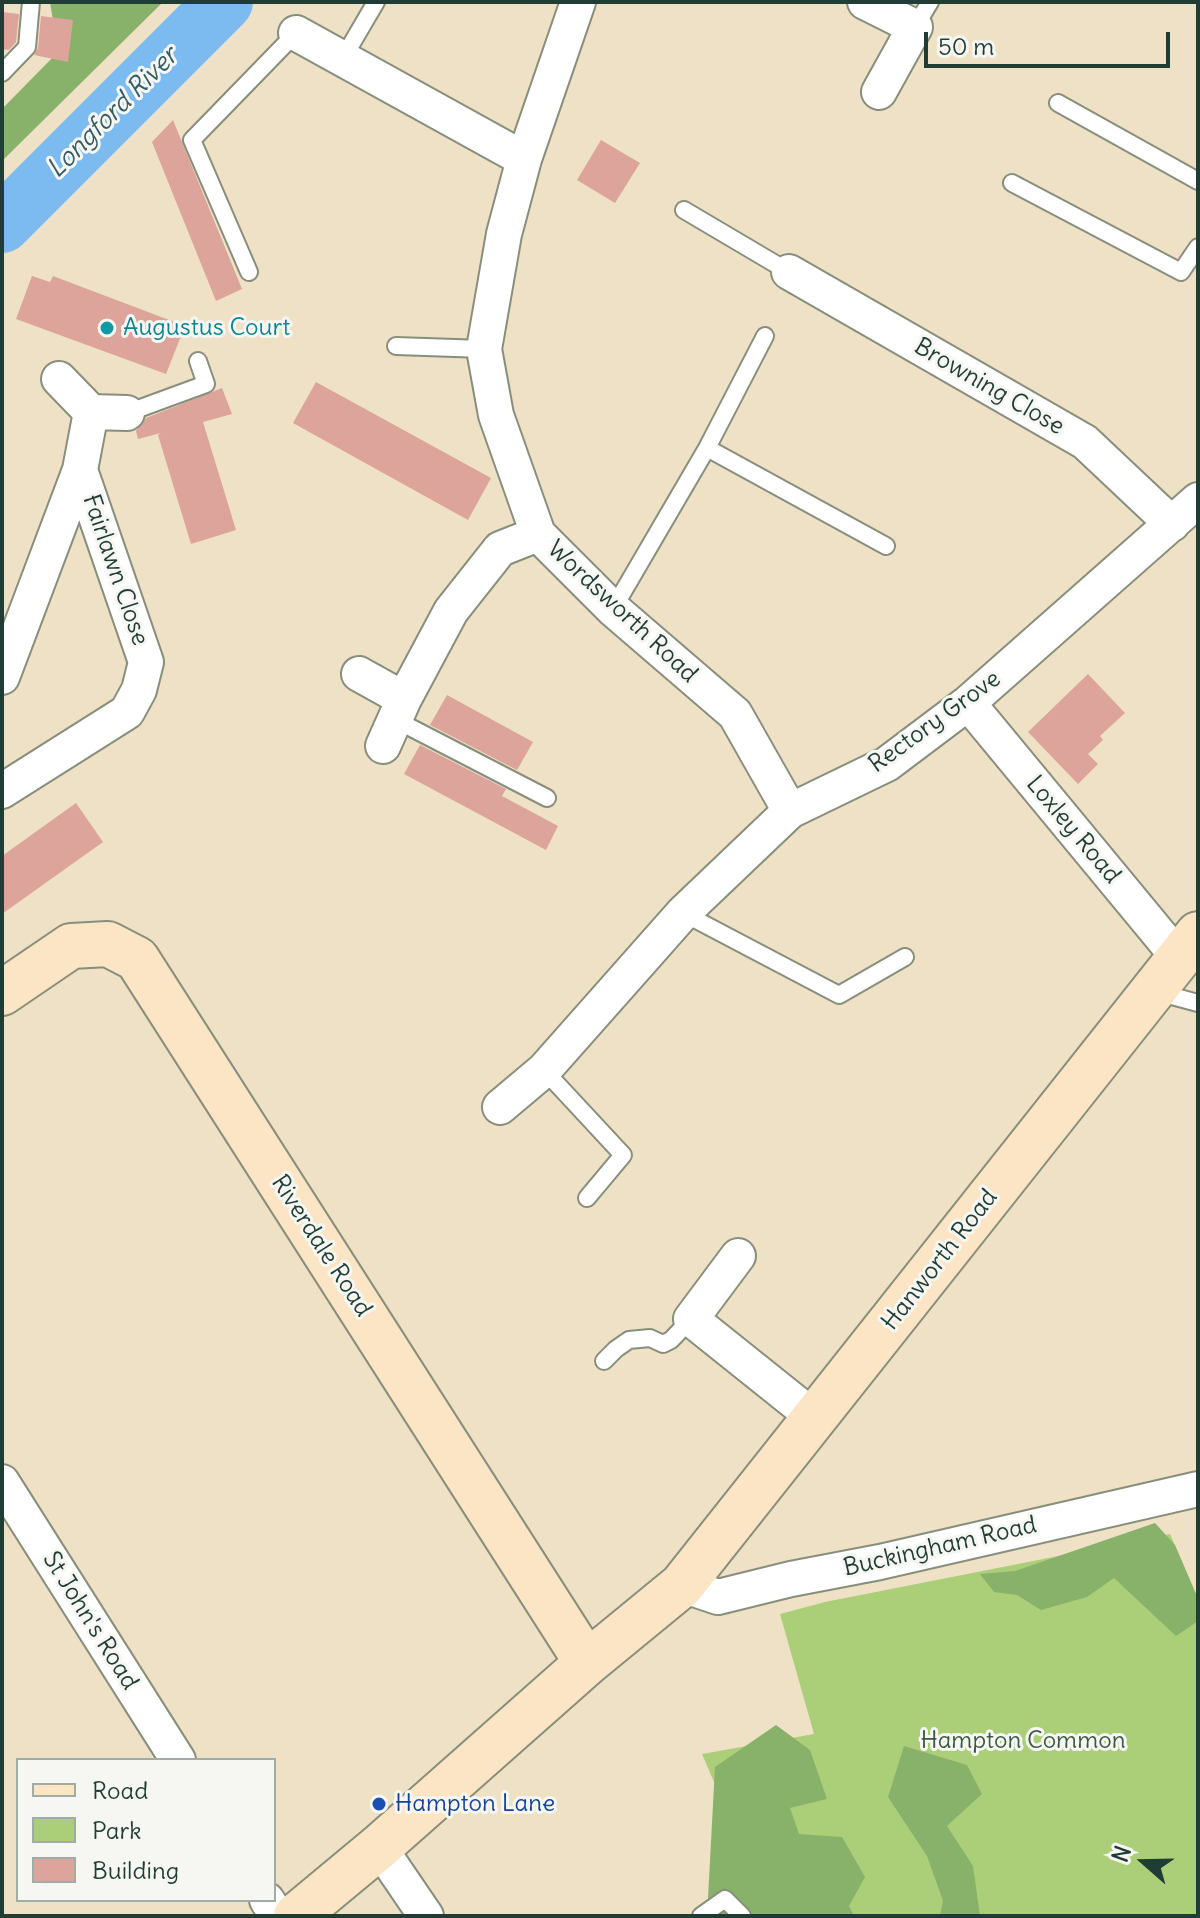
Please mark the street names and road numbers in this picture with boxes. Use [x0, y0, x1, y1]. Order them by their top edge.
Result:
street label: Browning Close [909, 332, 1069, 442]
street label: Fairlawn Close [76, 491, 154, 649]
street label: Wordsworth Road [541, 535, 703, 689]
street label: Rectory Grove [864, 665, 1006, 779]
street label: Loxley Road [1020, 770, 1126, 890]
street label: Riverdale Road [265, 1170, 377, 1322]
street label: Hanworth Road [876, 1184, 1004, 1336]
street label: Buckingham Road [841, 1511, 1039, 1583]
street label: St John's Road [36, 1547, 144, 1695]

